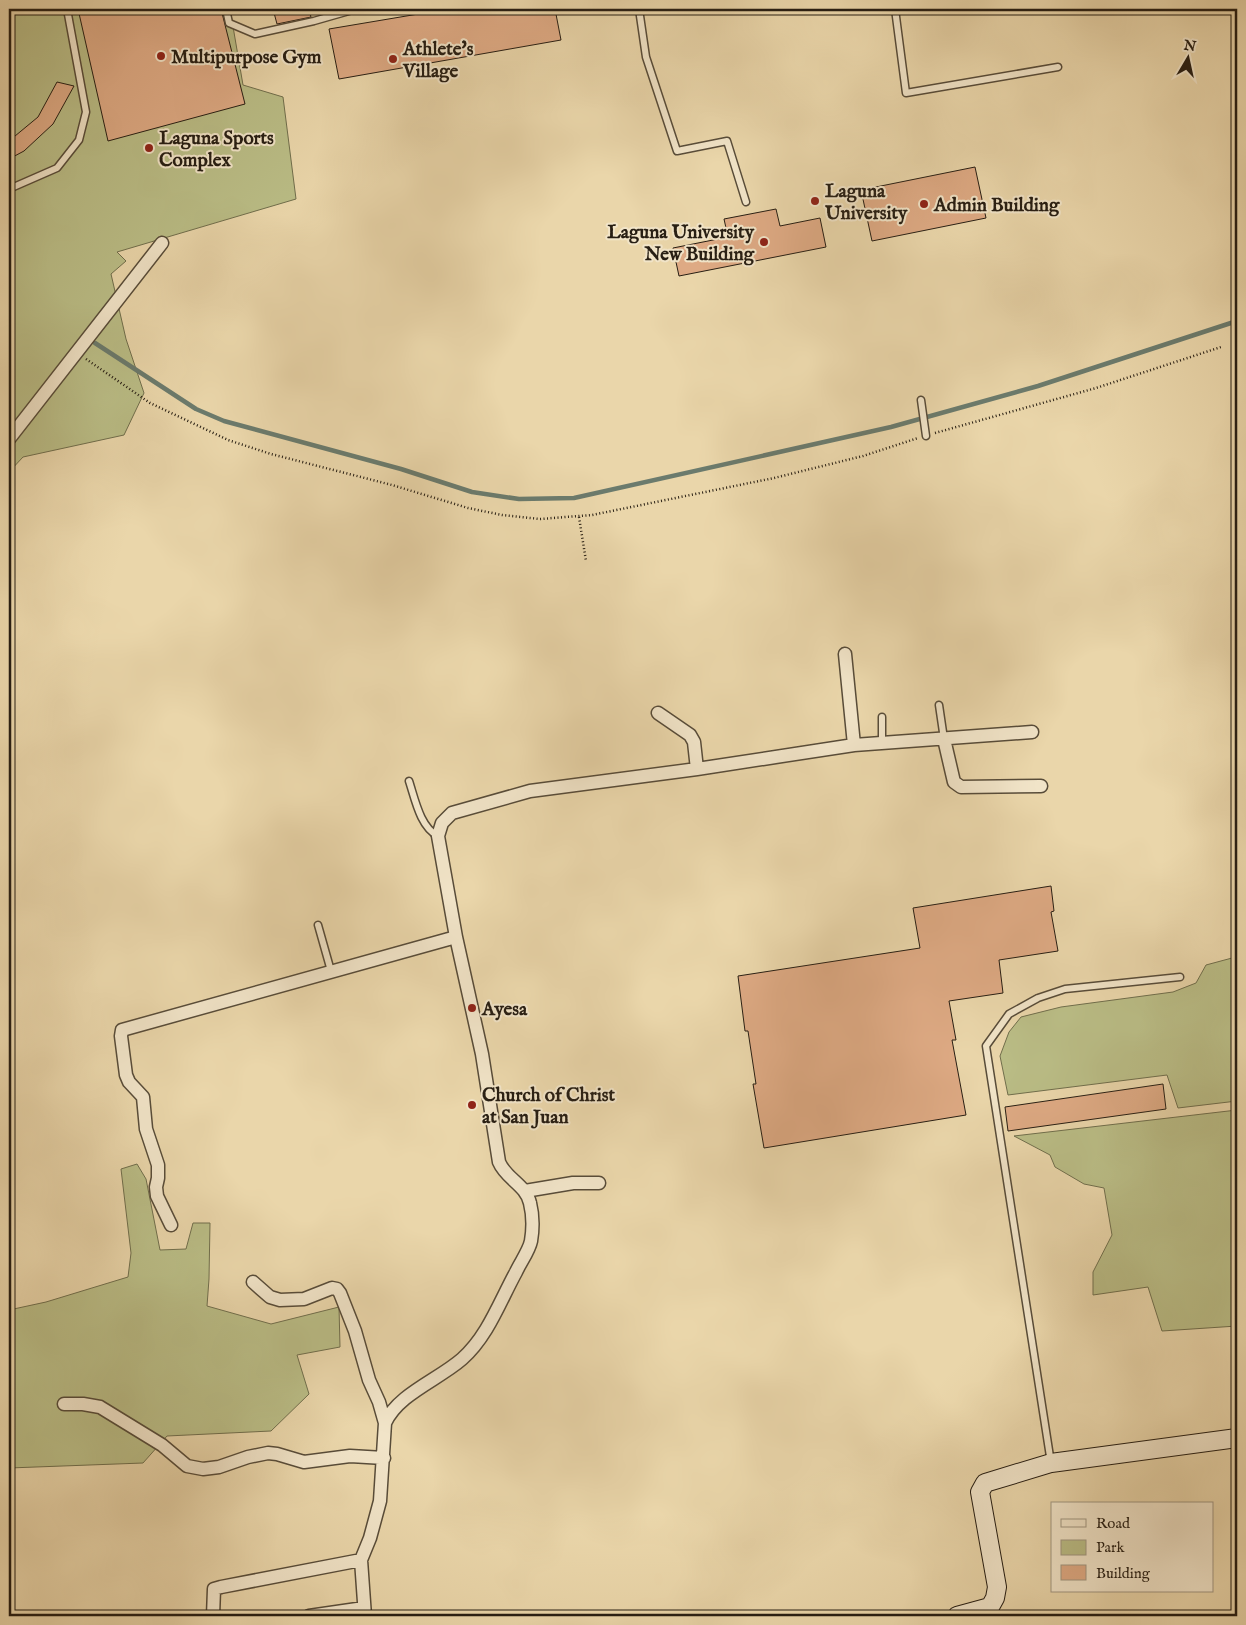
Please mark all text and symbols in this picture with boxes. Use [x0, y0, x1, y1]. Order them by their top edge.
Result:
north arrow [1164, 32, 1214, 82]
text: N [1181, 36, 1197, 56]
place label: Athlete's Village [402, 38, 474, 84]
place label: Multipurpose Gym [171, 46, 322, 70]
marker: Multipurpose Gym [155, 50, 167, 62]
marker: Athlete's Village [387, 53, 399, 65]
place label: Laguna Sports Complex [159, 127, 274, 173]
marker: Laguna Sports Complex [143, 142, 155, 154]
place label: Laguna University [824, 180, 908, 226]
place label: Admin Building [933, 194, 1060, 218]
marker: Laguna University [809, 195, 821, 207]
marker: Admin Building [918, 198, 930, 210]
place label: Laguna University New Building [607, 221, 755, 267]
marker: Laguna University New Building [758, 236, 770, 248]
place label: Ayesa [481, 998, 528, 1022]
marker: Ayesa [466, 1002, 478, 1014]
place label: Church of Christ at San Juan [482, 1084, 615, 1130]
marker: Church of Christ at San Juan [466, 1099, 478, 1111]
legend [1051, 1502, 1214, 1592]
text: Road [1096, 1514, 1131, 1533]
text: Park [1096, 1538, 1126, 1557]
text: Building [1096, 1564, 1151, 1583]

